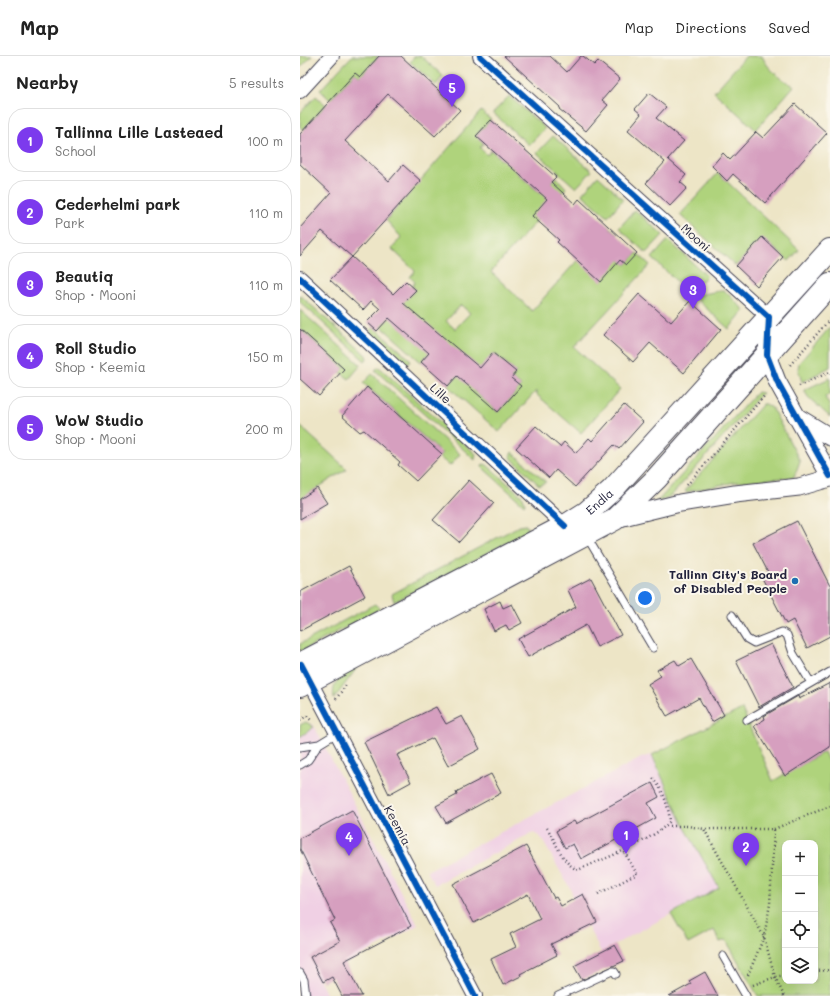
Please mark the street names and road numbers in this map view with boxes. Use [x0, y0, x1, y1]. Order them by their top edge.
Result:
street label: Mooni [678, 220, 714, 254]
street label: Lille [427, 379, 455, 407]
street label: Endla [582, 485, 616, 518]
street label: Keemia [381, 802, 415, 848]

